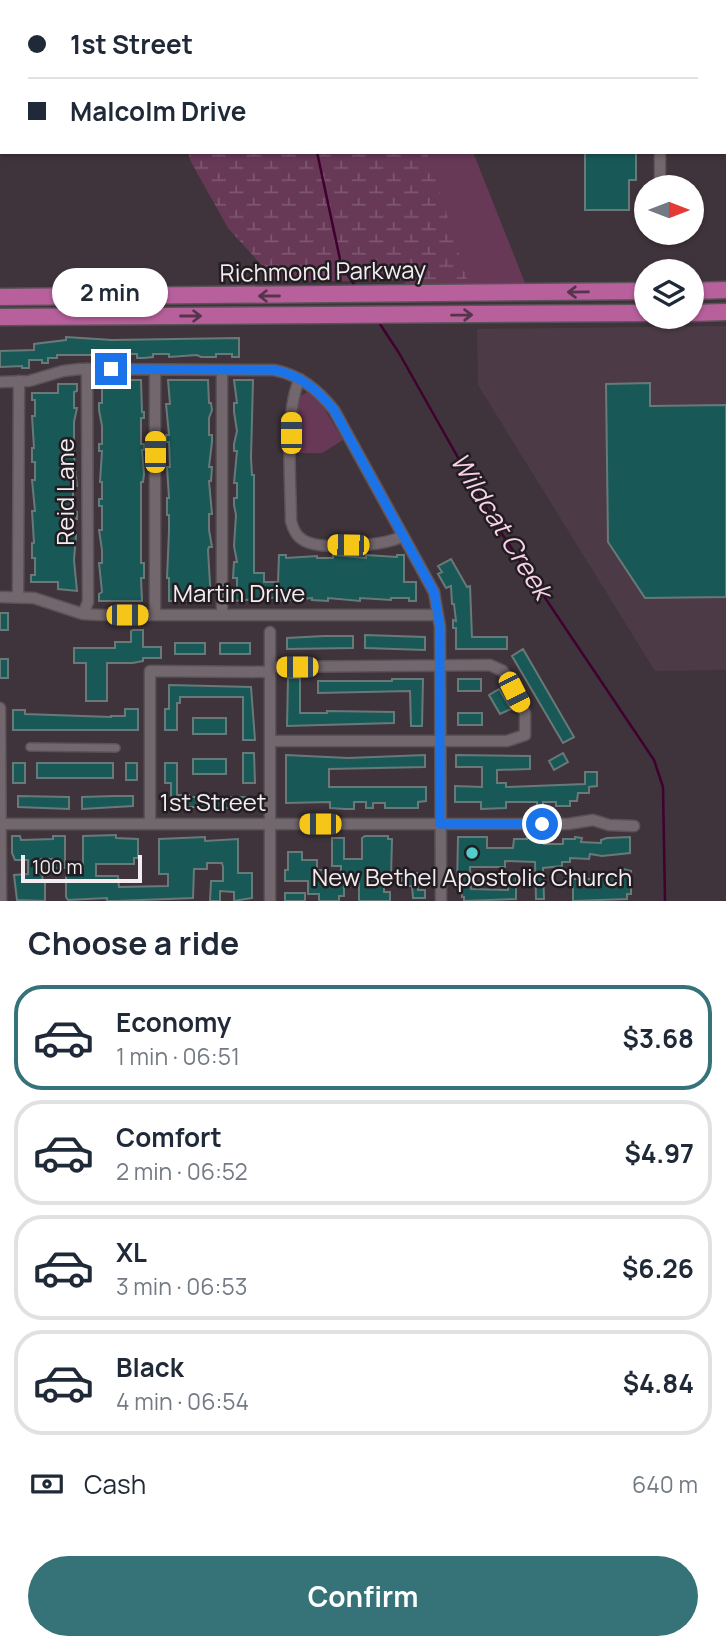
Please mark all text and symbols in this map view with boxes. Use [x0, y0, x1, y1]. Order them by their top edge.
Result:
text: 1st Street [70, 26, 193, 62]
text: Malcolm Drive [70, 93, 246, 129]
north arrow [634, 175, 704, 245]
map controls [634, 175, 704, 329]
street label: Richmond Parkway [219, 252, 427, 289]
button: layers [634, 259, 704, 329]
callout: 2 min [53, 268, 169, 316]
text: 2 min [80, 276, 140, 308]
one-way arrow [566, 285, 589, 299]
one-way arrow [258, 289, 281, 302]
one-way arrow [450, 308, 473, 322]
one-way arrow [179, 309, 202, 323]
route end [95, 353, 127, 385]
car [281, 412, 302, 454]
car [145, 431, 166, 473]
street label: Reid Lane [48, 438, 81, 546]
water label: Wildcat Creek [442, 445, 563, 609]
car [327, 534, 370, 556]
street label: Martin Drive [173, 576, 305, 609]
car [107, 605, 149, 626]
car [277, 657, 319, 678]
car [496, 669, 533, 715]
street label: 1st Street [160, 785, 266, 818]
route start [526, 808, 558, 840]
car [300, 814, 342, 835]
marker: New Bethel Apostolic Church [464, 845, 480, 861]
scale bar [21, 852, 142, 884]
text: 100 m [32, 854, 83, 880]
place label: New Bethel Apostolic Church [312, 860, 632, 893]
text: Choose a ride [28, 921, 239, 965]
text: Economy [116, 1004, 231, 1040]
icon: car [32, 1006, 95, 1069]
text: $3.68 [623, 1020, 694, 1056]
text: 1 min · 06:51 [116, 1040, 240, 1072]
text: Comfort [116, 1119, 222, 1155]
icon: car [32, 1121, 95, 1184]
text: $4.97 [625, 1135, 694, 1171]
text: 2 min · 06:52 [116, 1155, 248, 1187]
text: XL [116, 1234, 147, 1270]
icon: car [32, 1236, 95, 1299]
text: $6.26 [622, 1250, 694, 1286]
text: 3 min · 06:53 [116, 1270, 247, 1302]
text: Black [116, 1349, 184, 1385]
icon: car [32, 1351, 95, 1414]
text: $4.84 [623, 1365, 694, 1401]
text: 4 min · 06:54 [116, 1385, 249, 1417]
icon: cash [28, 1465, 66, 1503]
text: Cash [84, 1466, 146, 1502]
text: 640 m [632, 1468, 698, 1500]
button: Confirm [28, 1556, 698, 1636]

